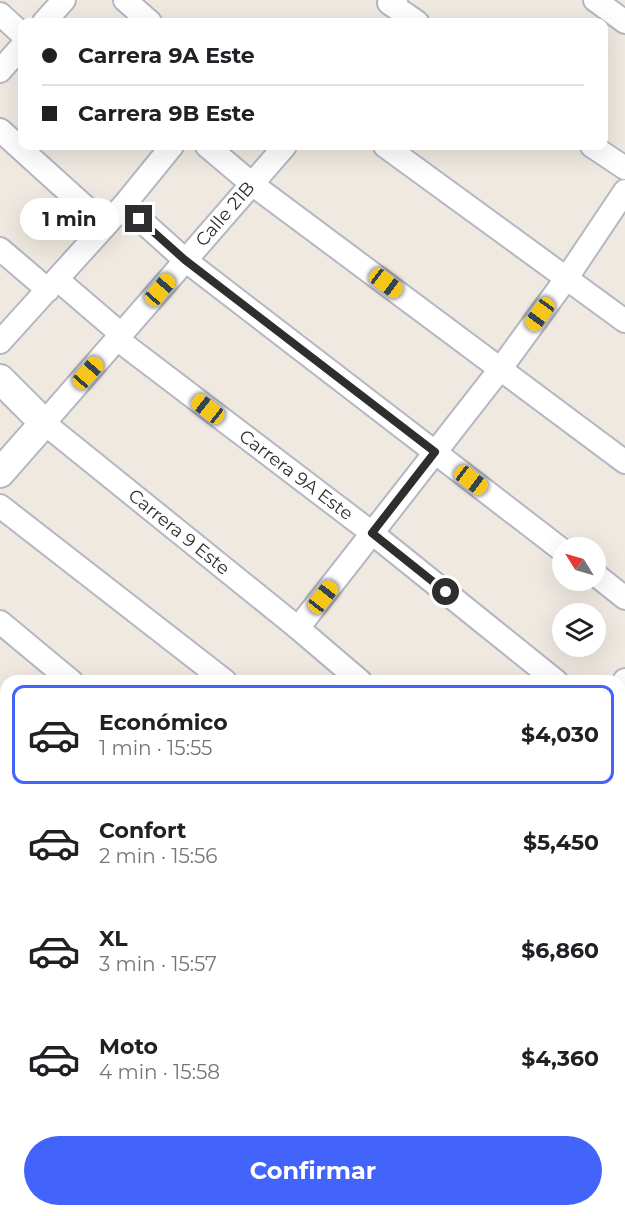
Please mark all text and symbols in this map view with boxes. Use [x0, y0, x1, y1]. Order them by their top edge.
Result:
text: Carrera 9A Este [78, 42, 255, 69]
text: Carrera 9B Este [78, 100, 255, 127]
street label: Calle 21B [191, 177, 259, 251]
callout: 1 min [19, 198, 118, 240]
route end [125, 205, 152, 232]
text: 1 min [42, 207, 97, 231]
car [366, 265, 406, 301]
car [141, 271, 179, 309]
car [522, 294, 558, 334]
car [69, 354, 107, 392]
car [188, 391, 228, 427]
street label: Carrera 9A Este [235, 425, 357, 525]
car [451, 462, 491, 498]
street label: Carrera 9 Este [124, 484, 234, 580]
north arrow [552, 537, 606, 591]
map controls [552, 537, 606, 657]
car [305, 577, 341, 617]
route start [432, 578, 459, 605]
button: layers [552, 603, 606, 657]
icon: car [27, 708, 81, 762]
text: Económico [99, 709, 228, 736]
text: $4,030 [521, 721, 599, 748]
text: 1 min · 15:55 [99, 736, 212, 760]
icon: car [27, 816, 81, 870]
text: Confort [99, 817, 186, 844]
text: $5,450 [523, 829, 599, 856]
text: 2 min · 15:56 [99, 844, 218, 868]
icon: car [27, 924, 81, 978]
text: XL [99, 925, 128, 952]
text: $6,860 [521, 937, 599, 964]
text: 3 min · 15:57 [99, 952, 217, 976]
icon: car [27, 1032, 81, 1086]
text: Moto [99, 1033, 158, 1060]
text: $4,360 [521, 1045, 599, 1072]
text: 4 min · 15:58 [99, 1060, 220, 1084]
button: Confirmar [24, 1136, 602, 1205]

